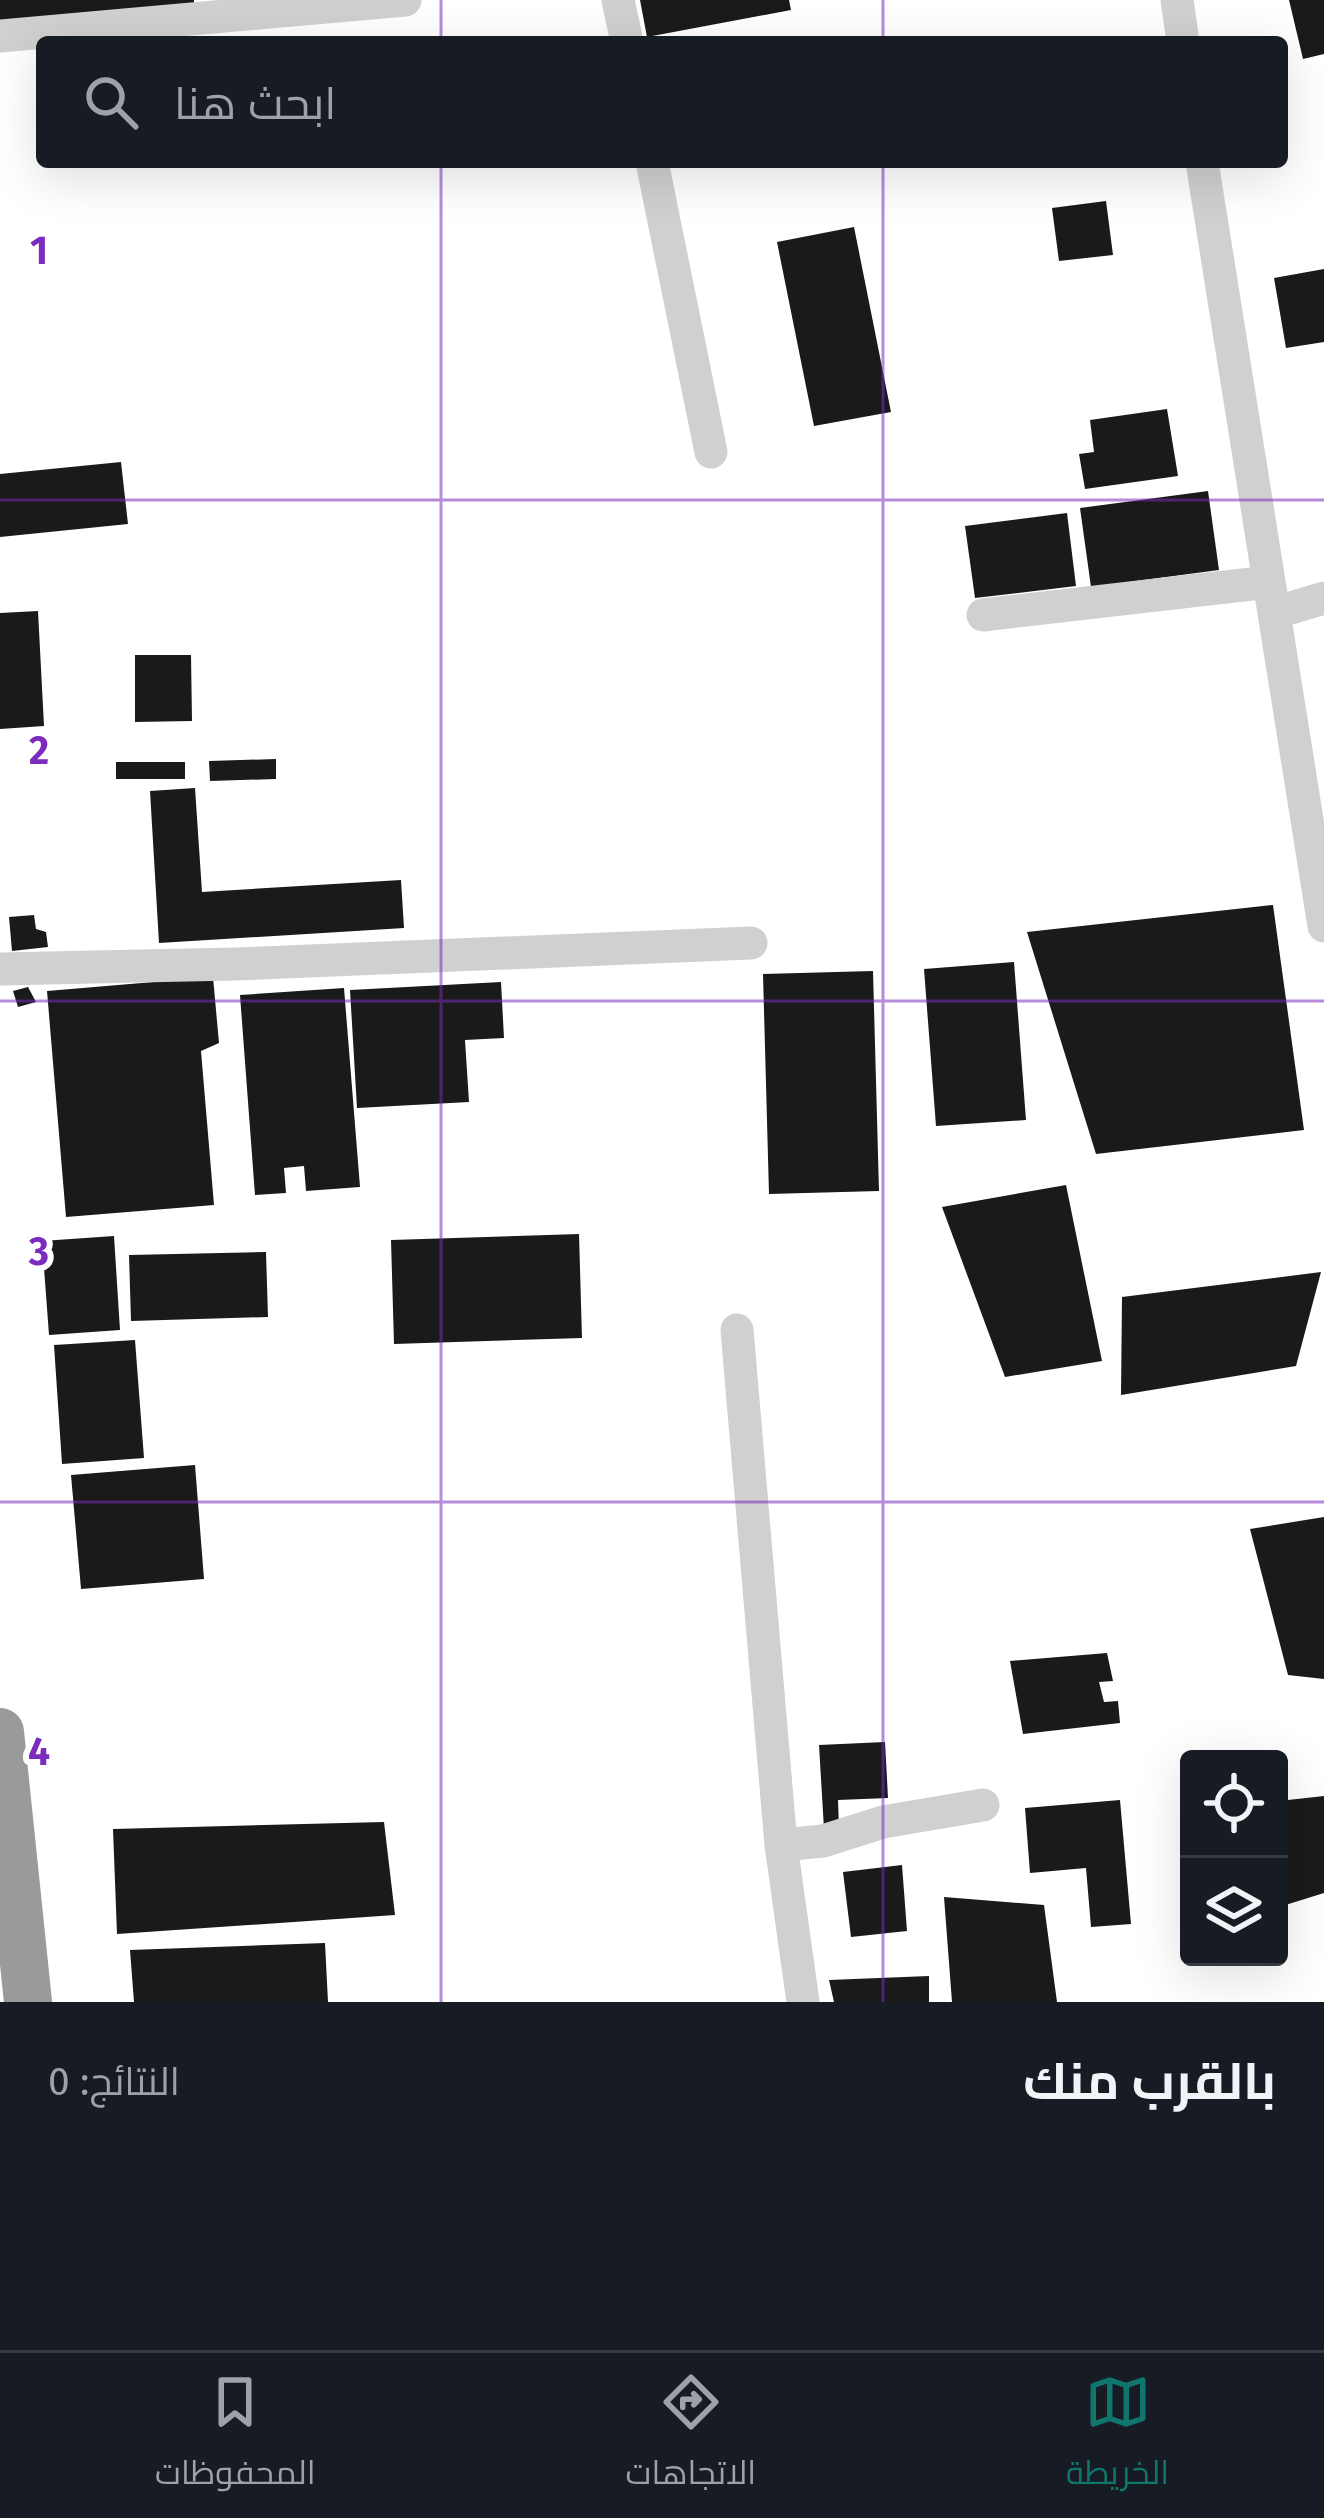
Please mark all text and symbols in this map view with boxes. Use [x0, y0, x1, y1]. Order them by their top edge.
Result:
search box [36, 36, 1288, 168]
icon: search [78, 69, 144, 135]
text: ابحث هنا [174, 77, 336, 131]
text: 1 [30, 228, 48, 274]
text: 2 [29, 728, 49, 774]
text: 3 [28, 1229, 49, 1275]
text: 4 [28, 1729, 50, 1775]
map controls [1180, 1750, 1288, 1966]
button: locate [1180, 1750, 1288, 1858]
button: layers [1180, 1858, 1288, 1966]
text: بالقرب منك [1023, 2051, 1276, 2113]
text: النتائج: 0 [48, 2059, 180, 2105]
tab: المحفوظات [155, 2369, 316, 2503]
tab: الاتجاهات [625, 2369, 756, 2503]
tab: الخريطة [1066, 2369, 1169, 2503]

